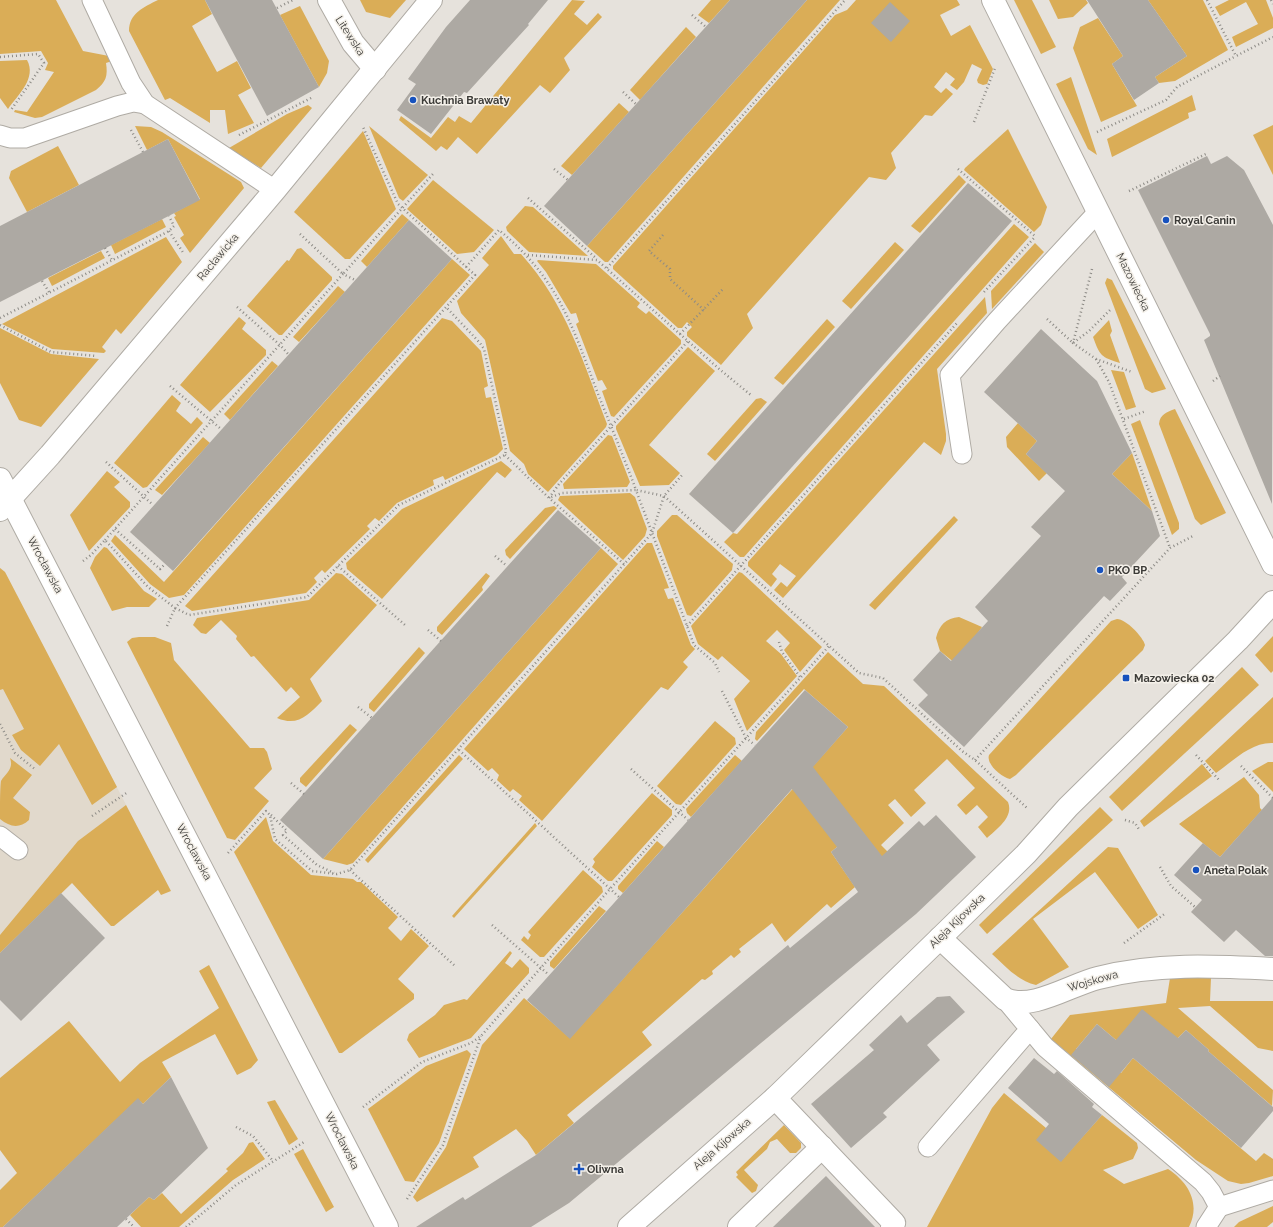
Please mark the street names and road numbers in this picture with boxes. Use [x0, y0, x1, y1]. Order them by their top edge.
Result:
street label: Litewska [332, 14, 368, 58]
street label: Racławicka [195, 231, 241, 283]
street label: Mazowiecka [1113, 251, 1153, 313]
street label: Wrocławska [25, 534, 65, 596]
street label: Wrocławska [174, 821, 214, 883]
street label: Aleja Kijowska [926, 891, 988, 951]
street label: Wojskowa [1066, 968, 1120, 994]
street label: Wrocławska [322, 1110, 362, 1172]
street label: Aleja Kijowska [690, 1115, 754, 1173]

